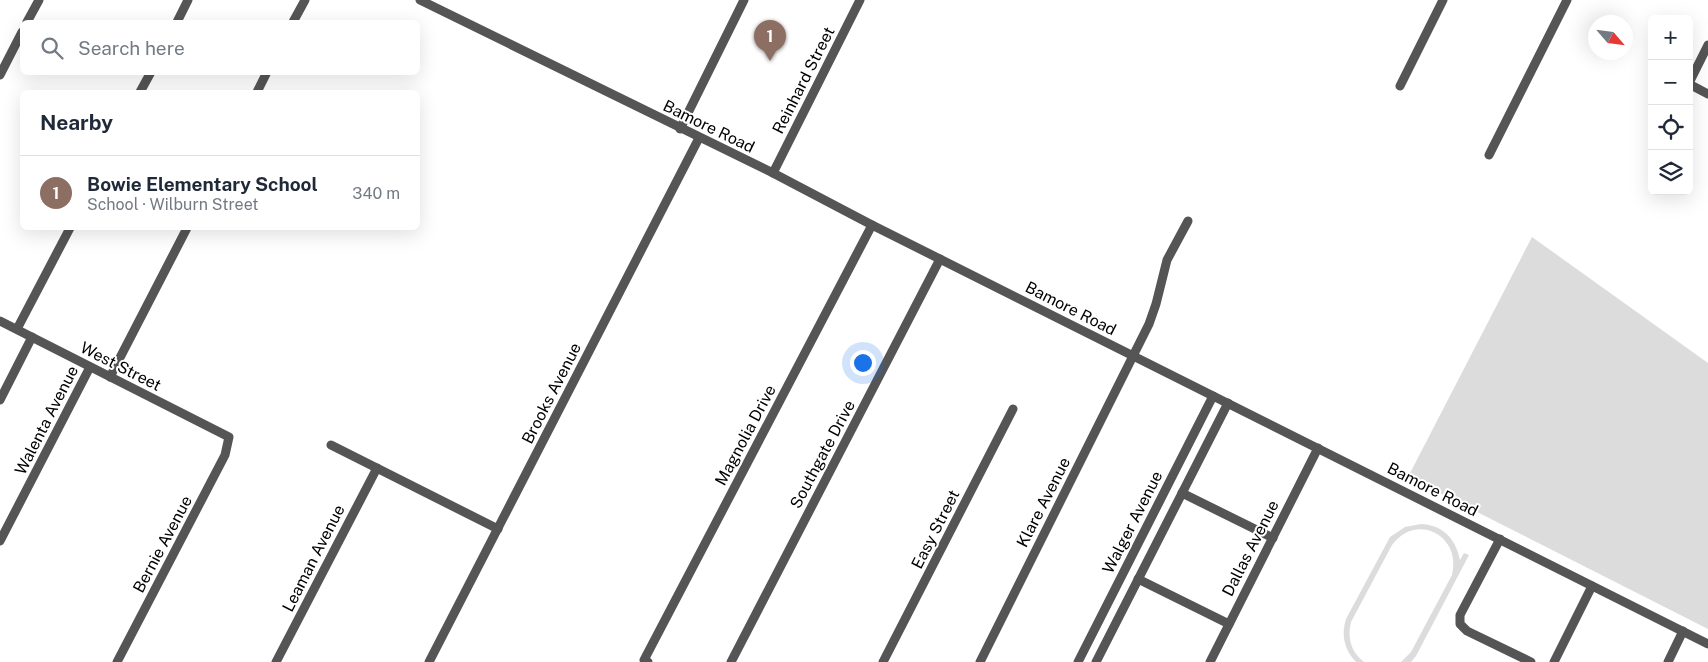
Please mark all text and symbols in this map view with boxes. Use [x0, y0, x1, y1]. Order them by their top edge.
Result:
north arrow [1588, 15, 1633, 60]
map controls [1648, 15, 1693, 195]
button: + [1648, 15, 1693, 60]
search box [20, 20, 420, 75]
pin: 1 [754, 20, 786, 61]
street label: Reinhard Street [768, 24, 839, 137]
icon: search [38, 34, 66, 62]
text: Search here [78, 37, 185, 59]
button: − [1648, 60, 1693, 105]
street label: Bamore Road [660, 96, 758, 157]
button: locate [1648, 105, 1693, 150]
text: Nearby [40, 110, 113, 135]
button: layers [1648, 150, 1693, 195]
text: Bowie Elementary School [87, 173, 318, 195]
text: 1 [53, 184, 59, 203]
text: 340 m [352, 184, 400, 203]
text: School · Wilburn Street [87, 195, 259, 214]
street label: Bamore Road [1022, 277, 1119, 339]
street label: West Street [77, 338, 164, 395]
street label: Brooks Avenue [518, 340, 585, 447]
your location [850, 350, 876, 376]
street label: Walenta Avenue [11, 363, 82, 478]
street label: Magnolia Drive [711, 382, 780, 489]
street label: Southgate Drive [786, 397, 859, 512]
street label: Klare Avenue [1013, 454, 1074, 550]
street label: Bamore Road [1384, 458, 1481, 520]
street label: Walger Avenue [1098, 468, 1166, 577]
street label: Easy Street [908, 487, 963, 572]
street label: Bernie Avenue [129, 492, 196, 596]
street label: Dallas Avenue [1218, 497, 1283, 599]
street label: Leaman Avenue [278, 502, 349, 615]

